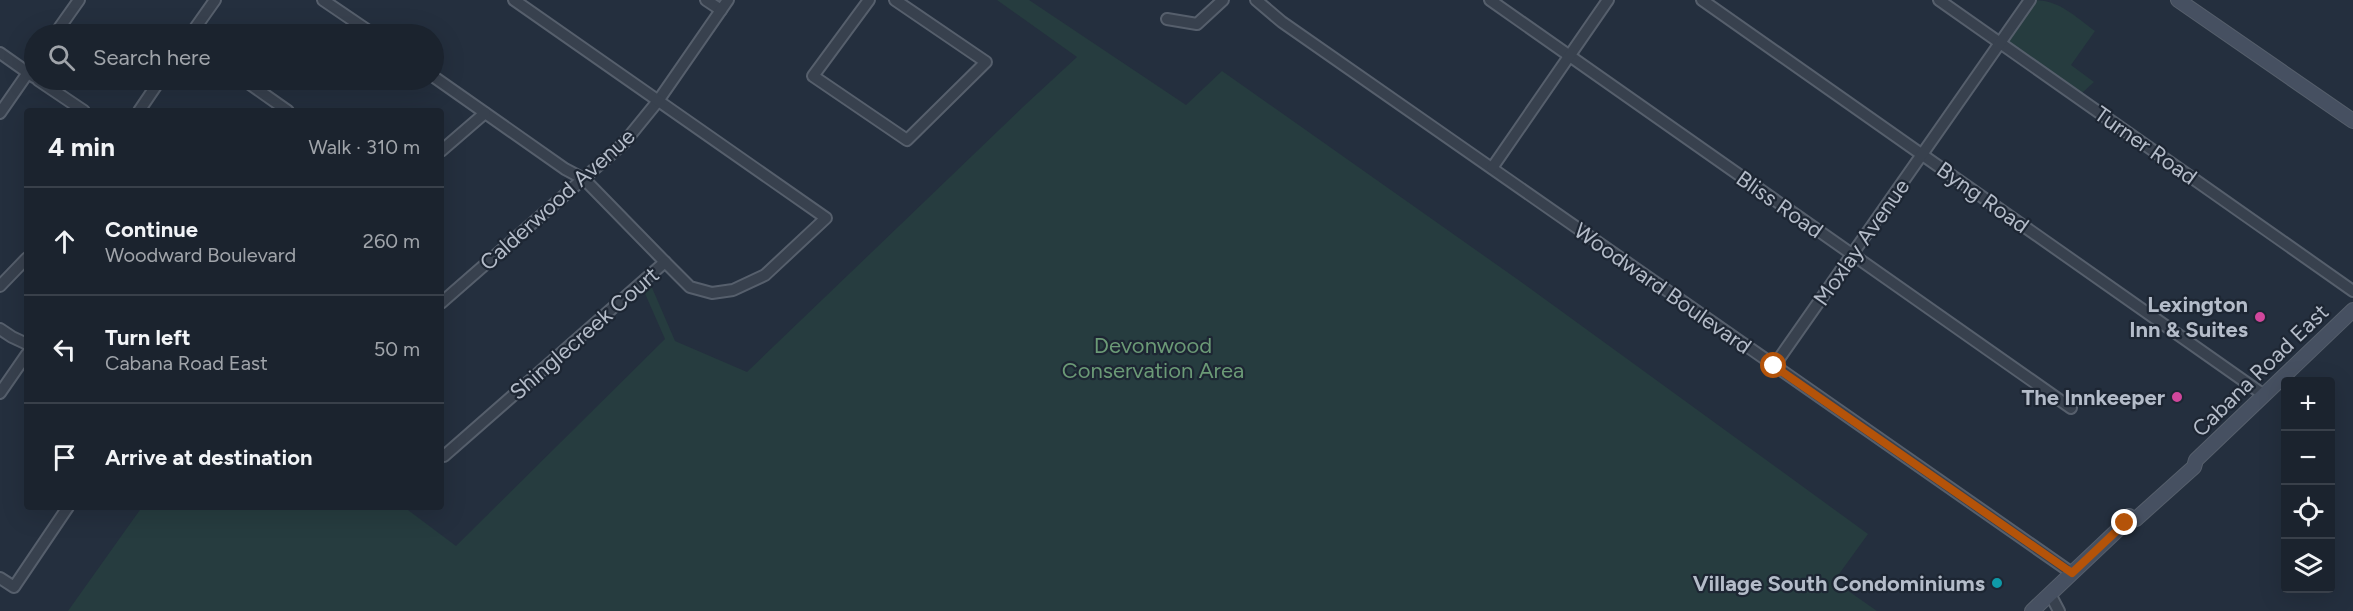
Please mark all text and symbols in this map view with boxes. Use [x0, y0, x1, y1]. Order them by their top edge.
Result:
search box [24, 24, 444, 90]
icon: search [45, 41, 78, 74]
text: Search here [93, 44, 211, 71]
street label: Turner Road [2089, 100, 2202, 190]
street label: Calderwood Avenue [474, 123, 640, 276]
text: 4 min [48, 131, 115, 163]
text: Walk · 310 m [308, 135, 420, 159]
street label: Byng Road [1931, 156, 2034, 239]
street label: Bliss Road [1731, 165, 1828, 244]
street label: Moxlay Avenue [1808, 174, 1915, 311]
text: Continue [105, 216, 198, 243]
street label: Woodward Boulevard [1569, 217, 1757, 360]
icon: ahead [48, 225, 81, 258]
text: 260 m [363, 229, 420, 253]
text: Woodward Boulevard [105, 243, 296, 267]
street label: Shinglecreek Court [504, 261, 665, 406]
place label: Lexington Inn & Suites [2129, 291, 2248, 343]
street label: Cabana Road East [2187, 298, 2334, 442]
marker: Lexington Inn & Suites [2253, 310, 2267, 324]
text: Turn left [105, 324, 191, 351]
park label: Devonwood Conservation Area [1062, 332, 1244, 384]
icon: left [48, 333, 81, 366]
text: 50 m [374, 337, 420, 361]
text: Cabana Road East [105, 351, 268, 375]
route start [1760, 352, 1786, 378]
map controls [2281, 377, 2335, 593]
button: + [2281, 377, 2335, 431]
place label: The Innkeeper [2021, 384, 2166, 411]
marker: The Innkeeper [2170, 390, 2184, 404]
button: − [2281, 431, 2335, 485]
icon: arrive [48, 441, 81, 474]
text: Arrive at destination [105, 444, 313, 471]
button: locate [2281, 485, 2335, 539]
route end [2111, 509, 2137, 535]
button: layers [2281, 539, 2335, 593]
place label: Village South Condominiums [1693, 570, 1985, 597]
marker: Village South Condominiums [1990, 576, 2004, 590]

